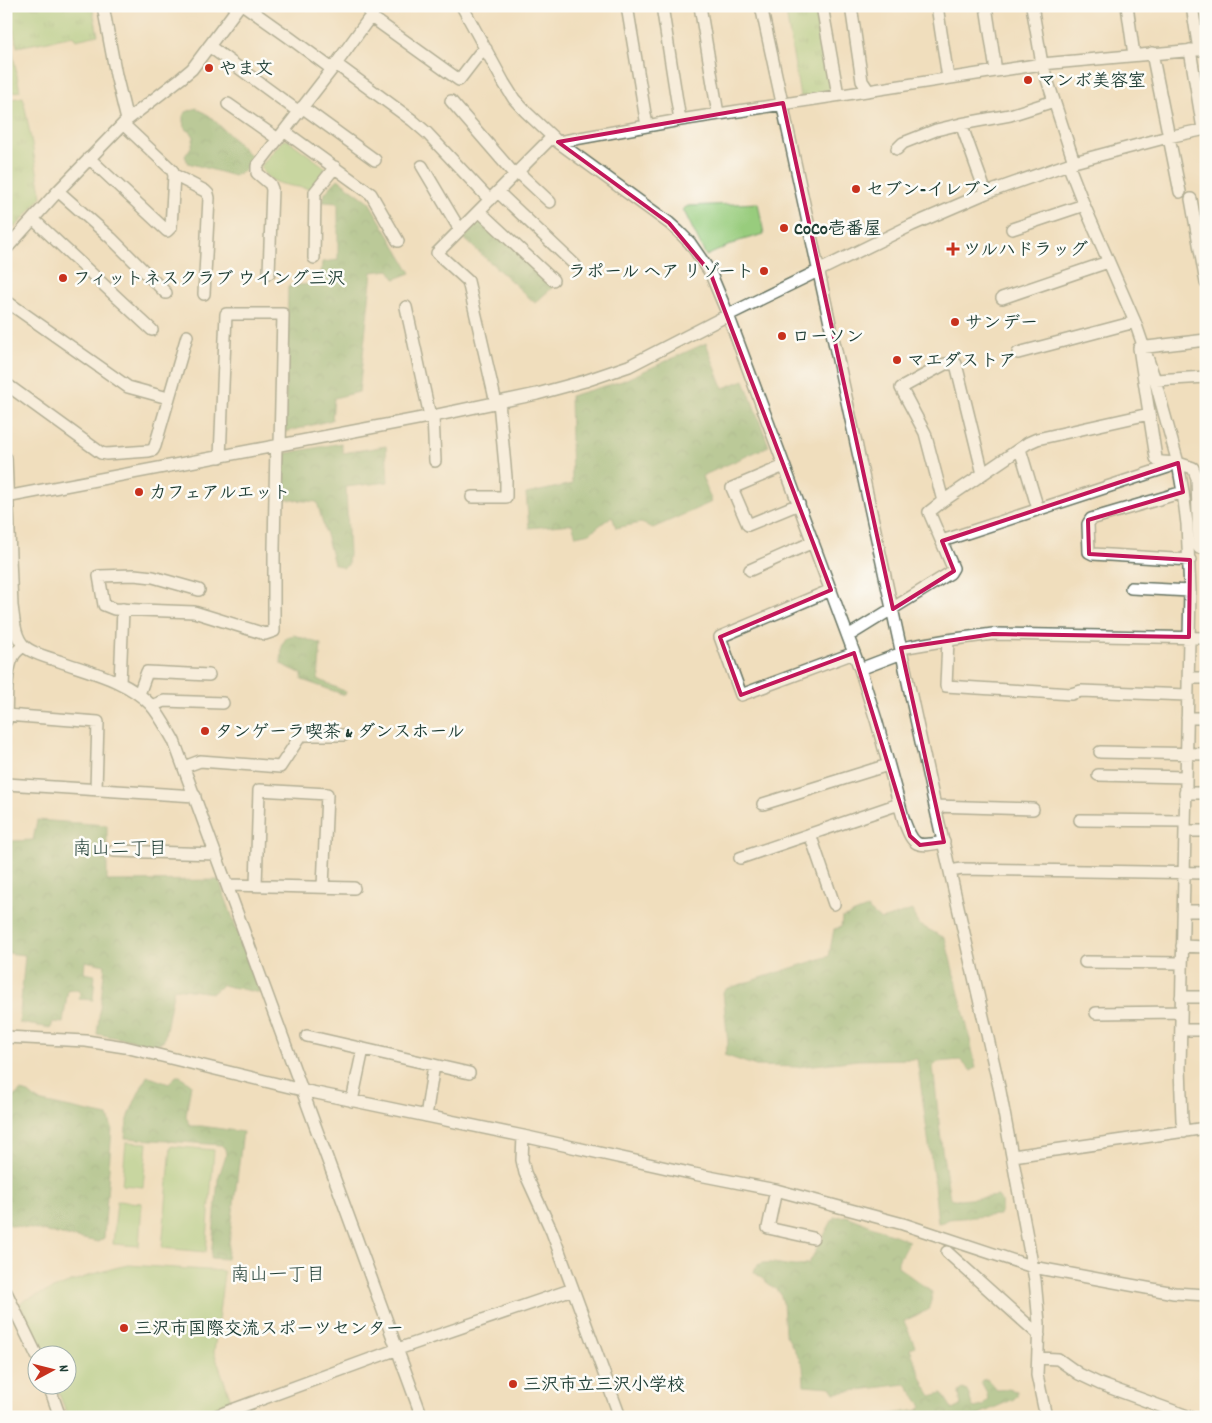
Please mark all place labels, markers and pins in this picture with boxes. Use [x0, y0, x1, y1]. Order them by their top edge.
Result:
place label: やま文 [219, 58, 273, 83]
marker: やま文 [203, 62, 215, 74]
place label: マンボ美容室 [1038, 70, 1146, 95]
marker: マンボ美容室 [1022, 74, 1034, 86]
place label: セブン-イレブン [866, 179, 998, 204]
marker: セブン-イレブン [850, 183, 862, 195]
place label: CoCo壱番屋 [794, 218, 882, 243]
marker: CoCo壱番屋 [778, 222, 790, 234]
place label: ツルハドラッグ [963, 239, 1088, 264]
marker: ツルハドラッグ [947, 243, 959, 255]
place label: ラポール ヘア リゾート [568, 261, 754, 286]
marker: ラポール ヘア リゾート [758, 265, 770, 277]
place label: フィットネスクラブ ウイング三沢 [73, 268, 345, 293]
marker: フィットネスクラブ ウイング三沢 [57, 272, 69, 284]
place label: サンデー [965, 312, 1038, 337]
marker: サンデー [949, 316, 961, 328]
place label: ローソン [792, 326, 864, 351]
marker: ローソン [776, 330, 788, 342]
place label: マエダストア [907, 350, 1016, 375]
marker: マエダストア [891, 354, 903, 366]
place label: カフェアルエット [149, 482, 290, 507]
marker: カフェアルエット [133, 486, 145, 498]
place label: タンゲーラ喫茶 & ダンスホール [215, 721, 464, 746]
marker: タンゲーラ喫茶 & ダンスホール [199, 725, 211, 737]
place label: 三沢市国際交流スポーツセンター [134, 1318, 404, 1343]
marker: 三沢市国際交流スポーツセンター [118, 1322, 130, 1334]
place label: 三沢市立三沢小学校 [523, 1374, 685, 1399]
marker: 三沢市立三沢小学校 [507, 1378, 519, 1390]

